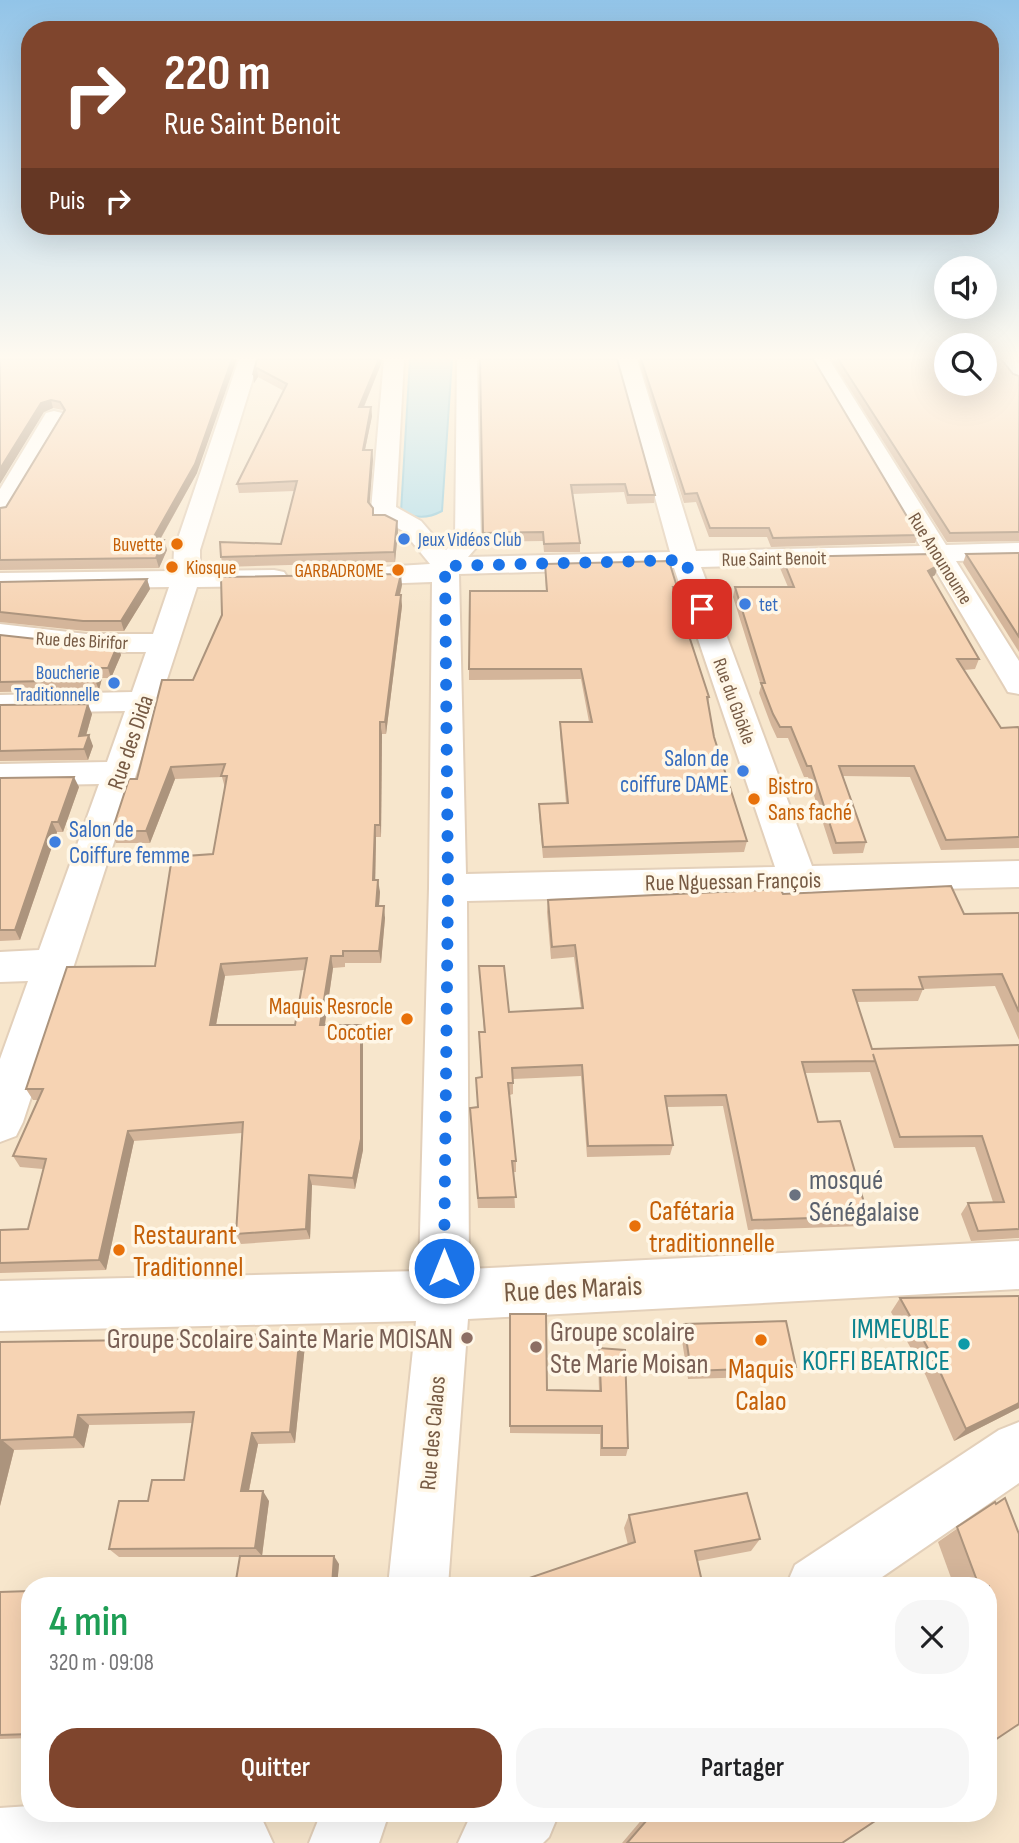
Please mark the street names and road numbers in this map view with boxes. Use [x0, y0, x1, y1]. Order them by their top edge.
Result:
street label: Rue Anounoume [903, 509, 977, 609]
street label: Rue Saint Benoit [721, 547, 827, 572]
street label: Rue des Birifor [35, 628, 129, 655]
street label: Rue du Gbôkle [707, 655, 760, 748]
street label: Rue des Dida [102, 691, 160, 793]
street label: Rue Nguessan François [645, 866, 821, 898]
street label: Rue des Marais [503, 1269, 643, 1310]
street label: Rue des Calaos [414, 1375, 452, 1491]

